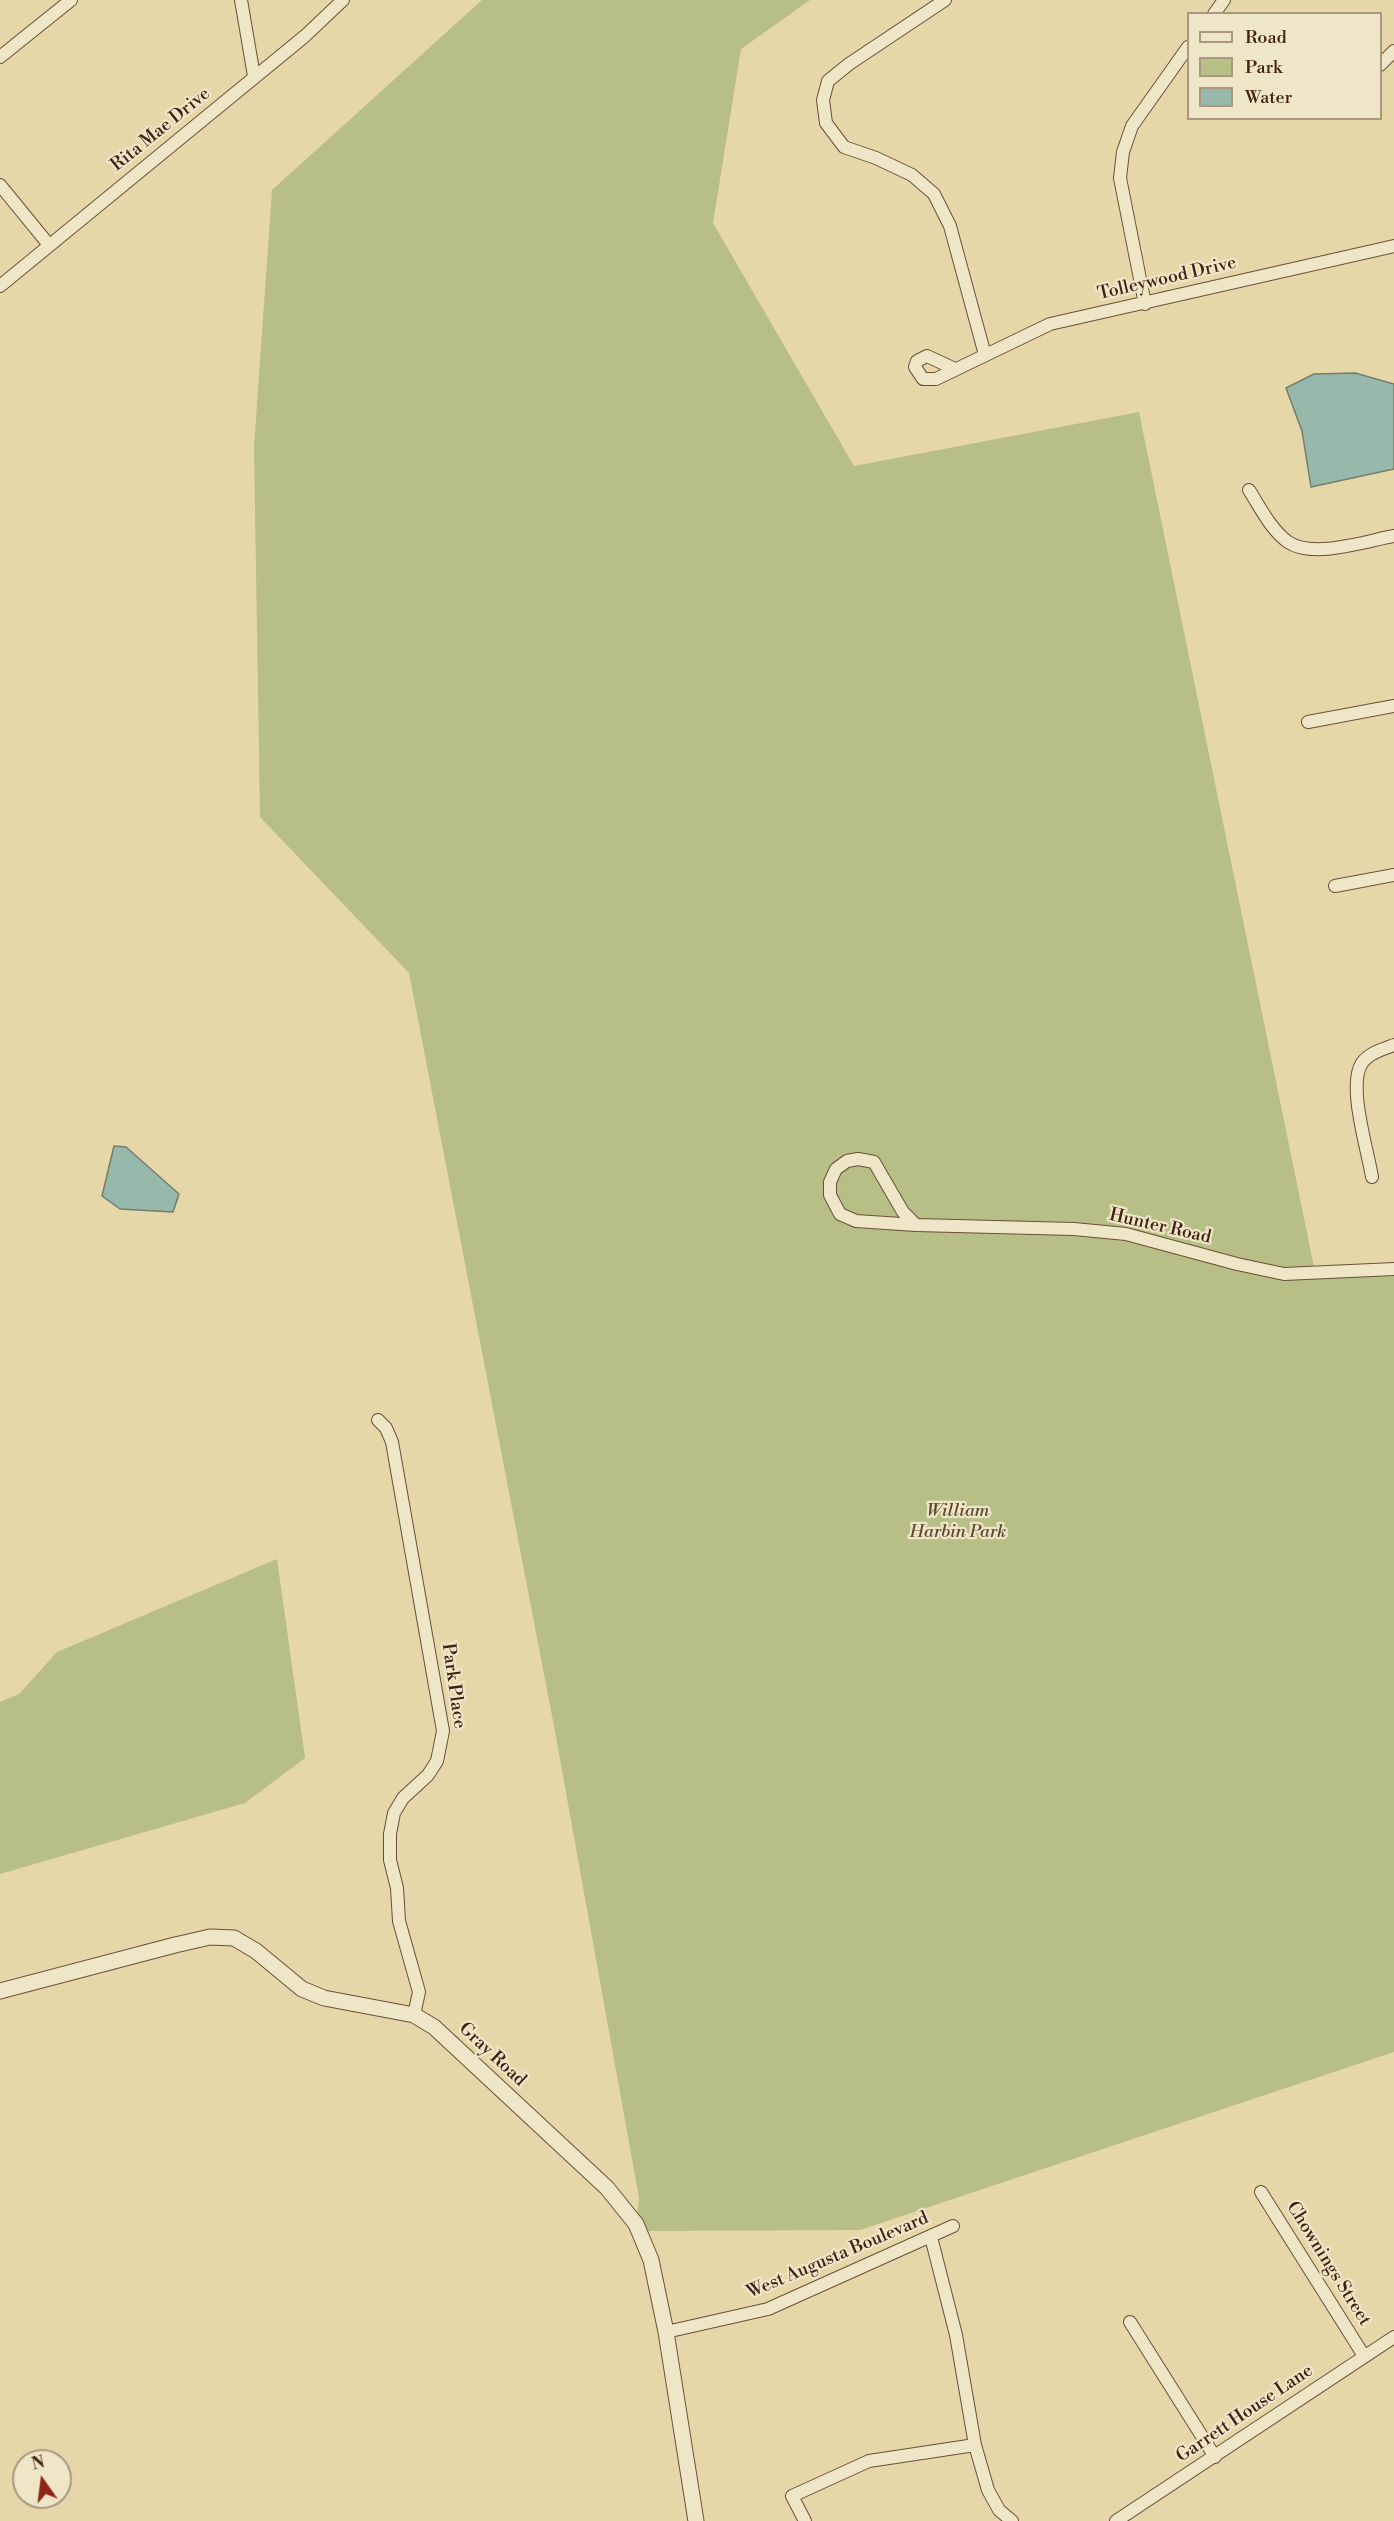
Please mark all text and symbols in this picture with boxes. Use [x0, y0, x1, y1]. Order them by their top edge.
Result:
legend [1187, 12, 1382, 120]
text: Road [1245, 26, 1287, 49]
text: Park [1245, 56, 1282, 79]
street label: Rita Mae Drive [107, 83, 215, 177]
text: Water [1245, 86, 1292, 109]
street label: Tolleywood Drive [1096, 253, 1238, 305]
street label: Hunter Road [1107, 1205, 1213, 1249]
park label: William Harbin Park [909, 1501, 1007, 1544]
street label: Park Place [436, 1642, 470, 1730]
street label: Gray Road [454, 2018, 530, 2092]
street label: Chownings Street [1281, 2198, 1375, 2330]
street label: West Augusta Boulevard [744, 2208, 932, 2304]
street label: Garrett House Lane [1173, 2360, 1317, 2468]
north arrow [12, 2449, 72, 2509]
text: N [30, 2452, 47, 2475]

